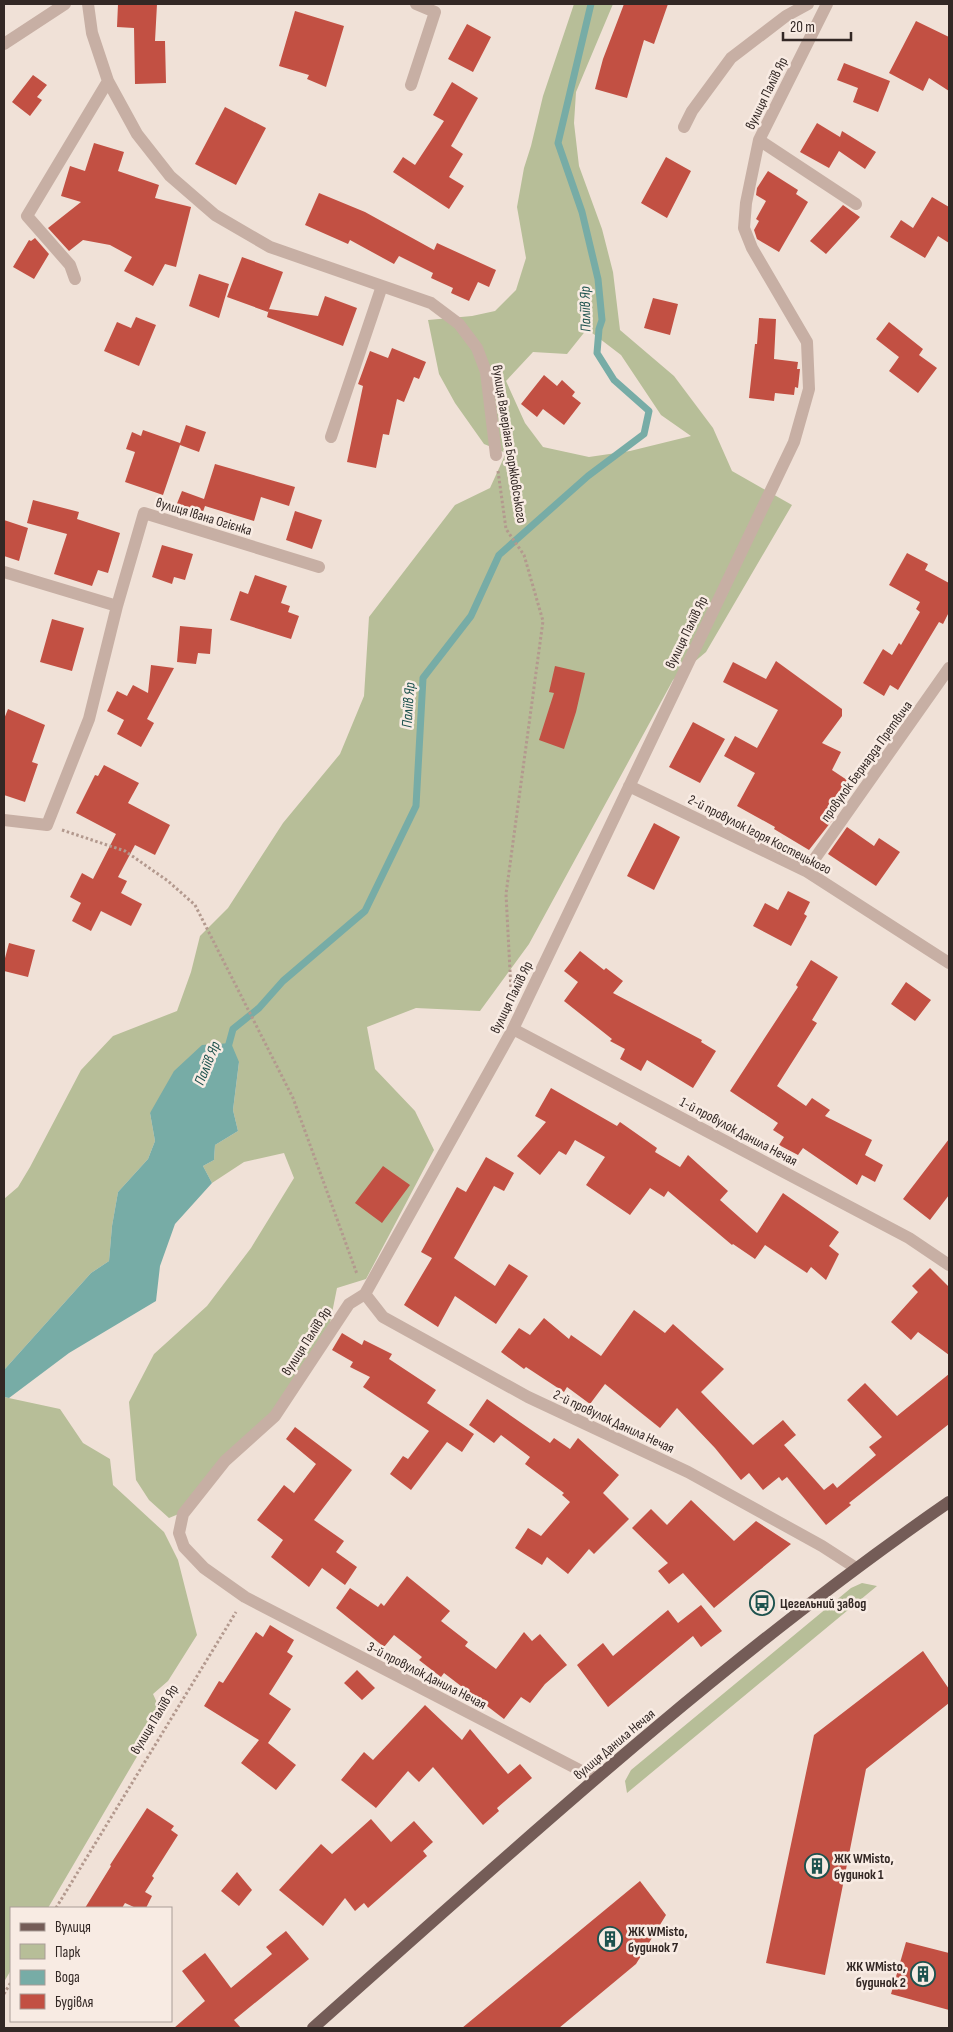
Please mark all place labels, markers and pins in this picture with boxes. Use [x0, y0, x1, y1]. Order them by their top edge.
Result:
bus stop icon: Цегельний завод [749, 1590, 775, 1616]
place label: Цегельний завод [780, 1595, 866, 1612]
place label: ЖК WMisto, будинок 1 [834, 1850, 894, 1883]
building icon: ЖК WMisto, будинок 1 [804, 1853, 830, 1879]
place label: ЖК WMisto, будинок 7 [628, 1923, 688, 1956]
building icon: ЖК WMisto, будинок 7 [597, 1926, 623, 1952]
place label: ЖК WMisto, будинок 2 [846, 1958, 906, 1991]
building icon: ЖК WMisto, будинок 2 [910, 1961, 936, 1987]

